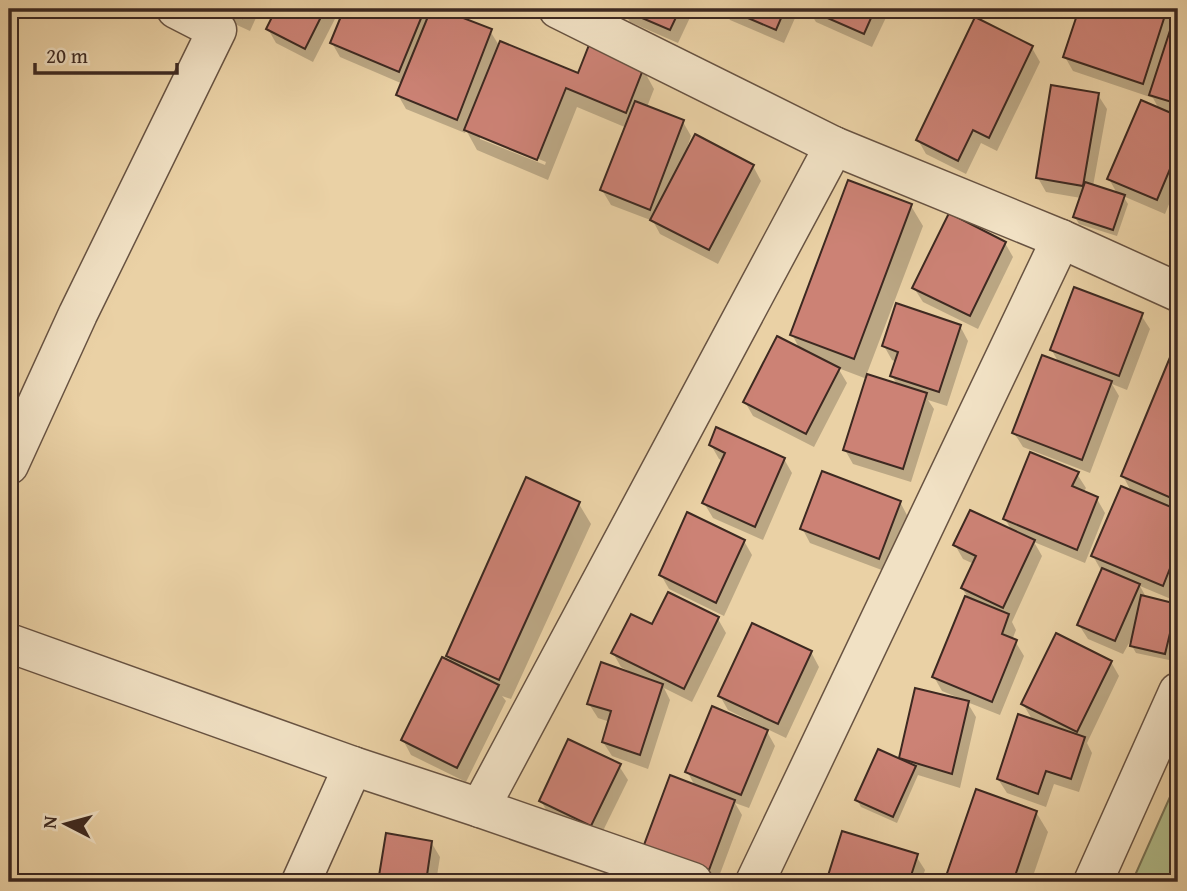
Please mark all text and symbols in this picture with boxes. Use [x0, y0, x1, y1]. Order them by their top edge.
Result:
scale bar [35, 32, 177, 76]
text: 20 m [46, 40, 88, 71]
north arrow [32, 790, 102, 860]
text: N [35, 814, 64, 830]

